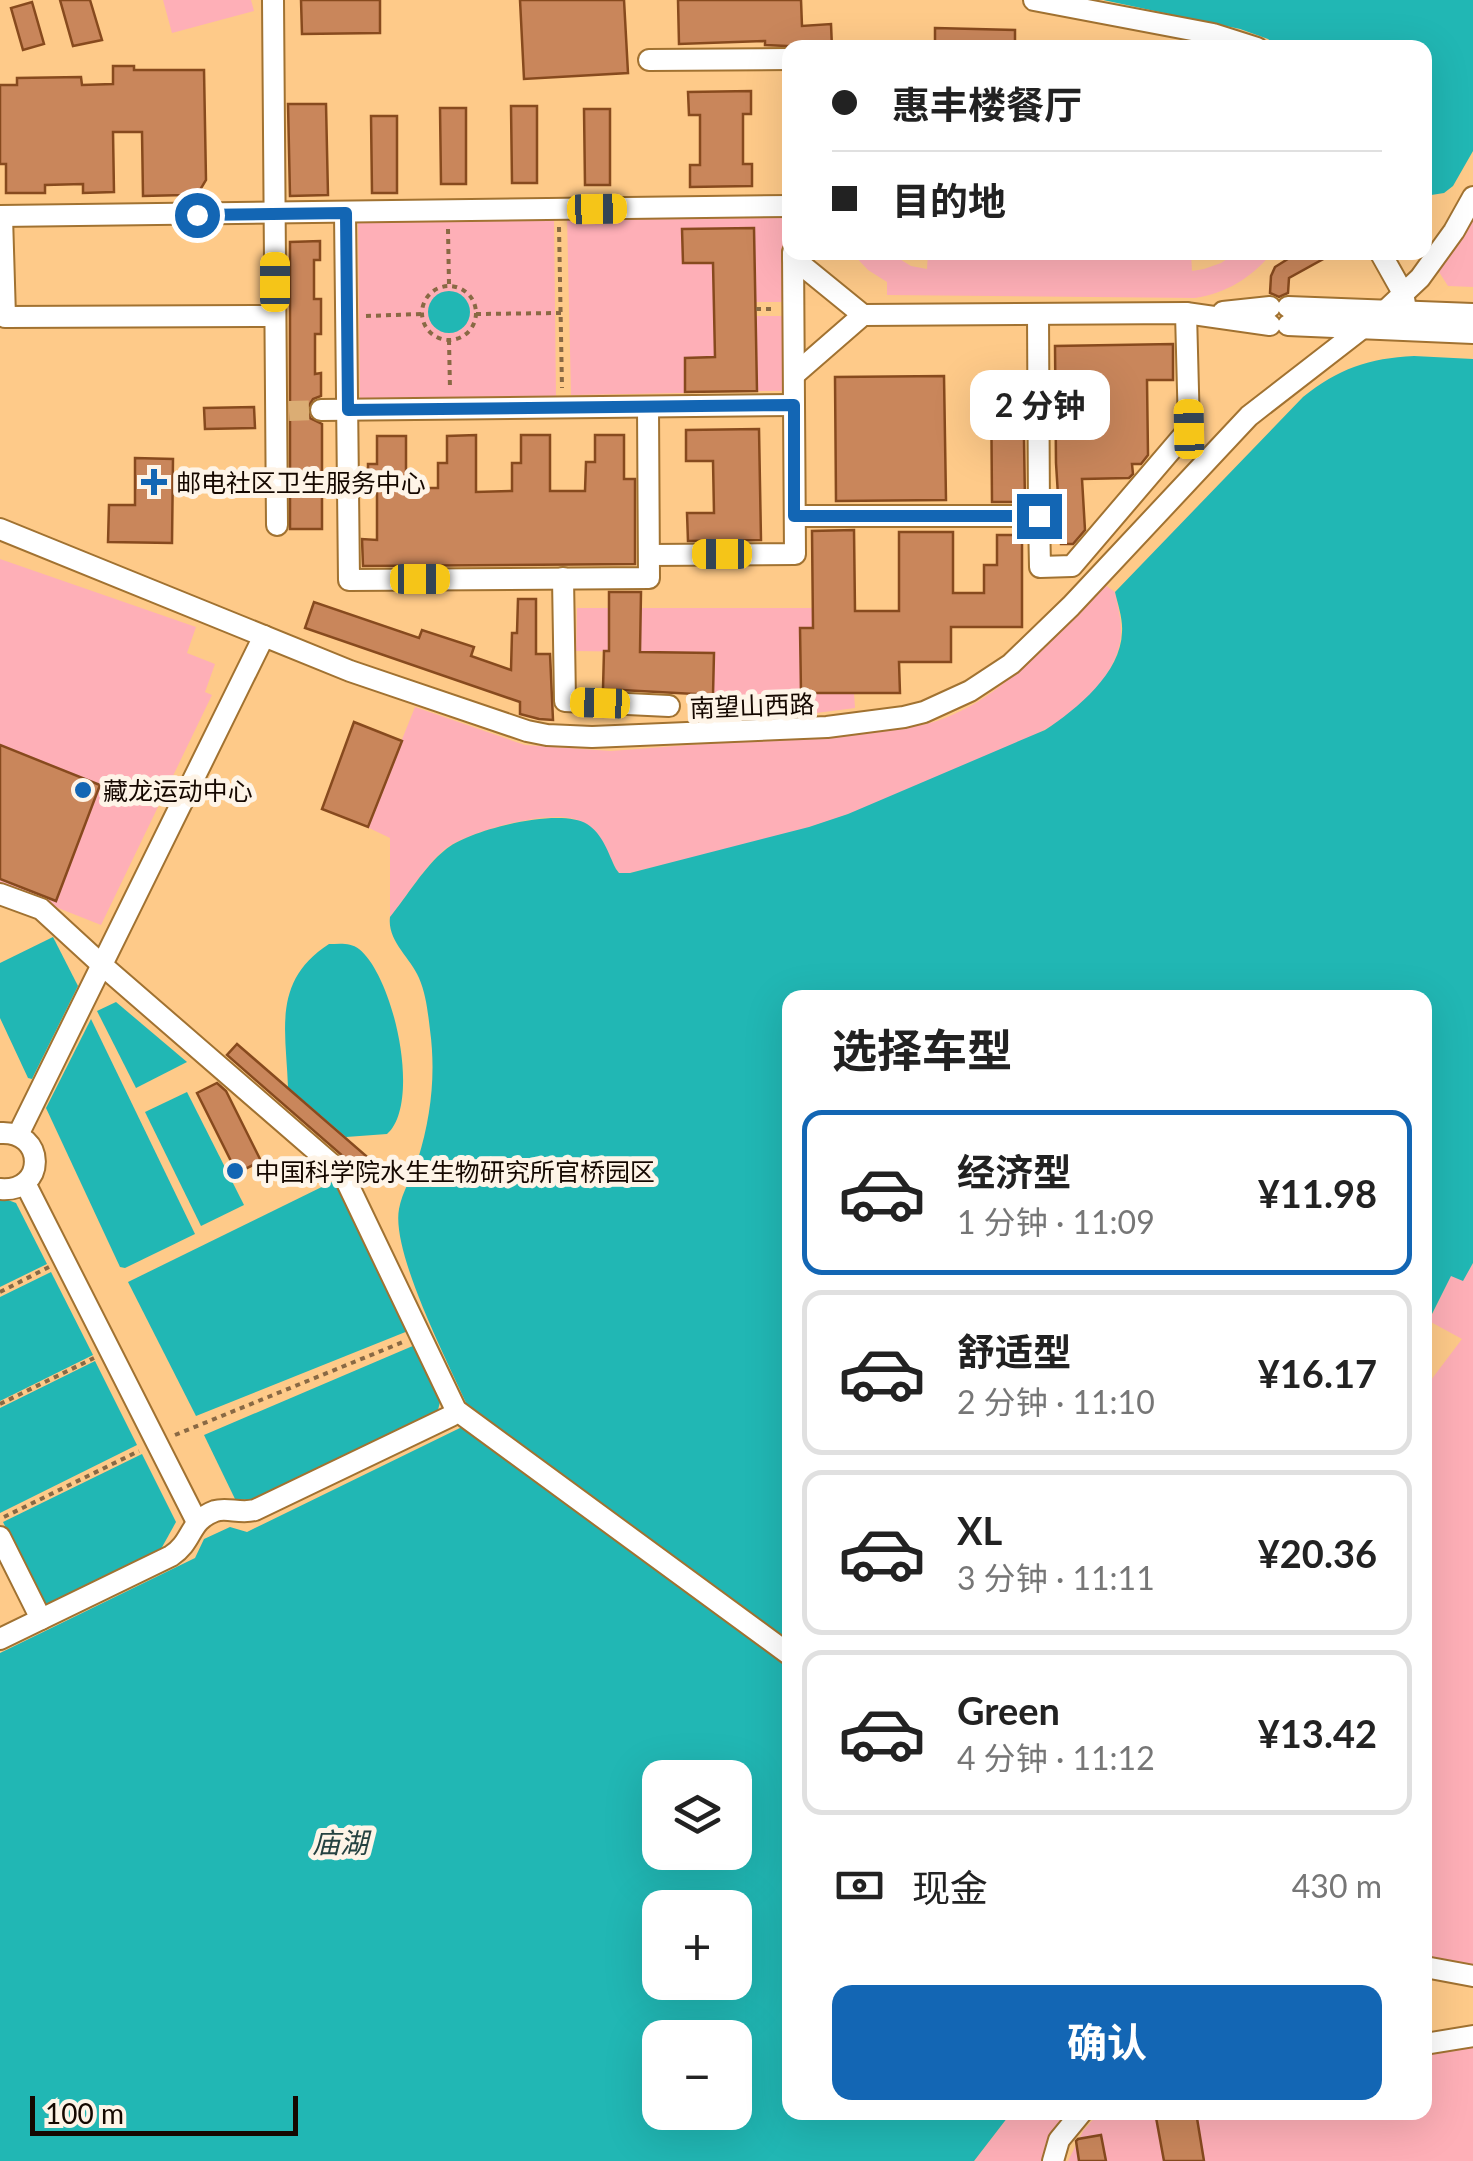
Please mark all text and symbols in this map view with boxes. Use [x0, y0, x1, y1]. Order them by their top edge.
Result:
text: 惠丰楼餐厅 [892, 81, 1082, 127]
text: 目的地 [892, 177, 1006, 223]
route start [175, 193, 220, 238]
car [567, 193, 627, 225]
car [260, 252, 290, 312]
callout: 2 分钟 [969, 371, 1109, 441]
text: 2 分钟 [995, 385, 1085, 424]
car [1173, 399, 1205, 459]
place label: 邮电社区卫生服务中心 [176, 467, 426, 497]
marker: 邮电社区卫生服务中心 [141, 469, 167, 495]
route end [1017, 494, 1062, 539]
car [692, 539, 752, 569]
car [390, 564, 450, 594]
car [569, 687, 631, 719]
street label: 南望山西路 [689, 688, 815, 722]
place label: 藏龙运动中心 [103, 775, 253, 805]
marker: 藏龙运动中心 [72, 779, 94, 801]
text: 选择车型 [832, 1023, 1012, 1077]
icon: car [837, 1148, 927, 1238]
text: 经济型 [957, 1148, 1071, 1194]
place label: 中国科学院水生生物研究所官桥园区 [255, 1156, 655, 1186]
marker: 中国科学院水生生物研究所官桥园区 [224, 1160, 246, 1182]
text: ¥11.98 [1258, 1170, 1377, 1216]
text: 1 分钟 · 11:09 [957, 1202, 1155, 1241]
icon: car [837, 1328, 927, 1418]
text: 舒适型 [957, 1328, 1071, 1374]
text: ¥16.17 [1258, 1350, 1377, 1396]
text: 2 分钟 · 11:10 [957, 1382, 1155, 1421]
text: XL [957, 1507, 1002, 1553]
icon: car [837, 1508, 927, 1598]
text: ¥20.36 [1258, 1530, 1377, 1576]
text: 3 分钟 · 11:11 [957, 1558, 1155, 1597]
text: Green [957, 1687, 1060, 1733]
icon: car [837, 1688, 927, 1778]
text: ¥13.42 [1258, 1710, 1377, 1756]
text: 4 分钟 · 11:12 [957, 1738, 1155, 1777]
map controls [642, 1760, 752, 2130]
button: layers [642, 1760, 752, 1870]
water label: 庙湖 [312, 1825, 372, 1859]
icon: cash [832, 1858, 887, 1913]
text: 现金 [912, 1864, 988, 1910]
text: 430 m [1292, 1866, 1382, 1905]
button: + [642, 1890, 752, 2000]
button: 确认 [832, 1985, 1382, 2100]
button: − [642, 2020, 752, 2130]
scale bar [30, 2091, 298, 2136]
text: 100 m [45, 2096, 124, 2130]

